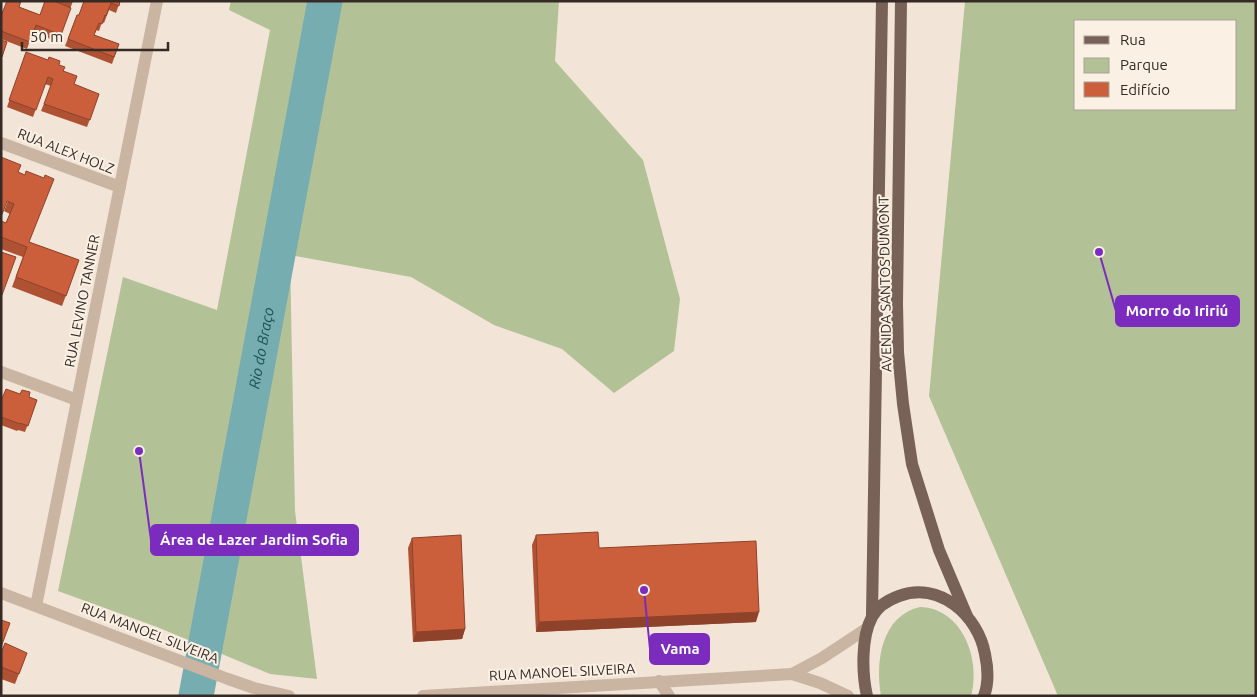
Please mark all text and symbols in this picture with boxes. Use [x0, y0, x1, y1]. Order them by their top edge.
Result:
scale bar [22, 20, 169, 52]
legend [1074, 20, 1237, 110]
text: 50 m [30, 28, 63, 45]
text: Rua [1120, 31, 1146, 48]
text: Parque [1120, 56, 1168, 73]
text: Edifício [1120, 81, 1170, 98]
street label: RUA ALEX HOLZ [15, 125, 117, 177]
street label: AVENIDA SANTOS DUMONT [875, 195, 895, 372]
street label: RUA LEVINO TANNER [61, 233, 103, 369]
callout: Morro do Iririú [1116, 296, 1239, 326]
text: Morro do Iririú [1126, 302, 1228, 319]
water label: Rio do Braço [245, 306, 276, 390]
callout: Área de Lazer Jardim Sofia [151, 525, 358, 555]
text: Área de Lazer Jardim Sofia [160, 531, 348, 548]
street label: RUA MANOEL SILVEIRA [79, 599, 221, 667]
callout: Vama [650, 634, 709, 664]
text: Vama [660, 640, 700, 657]
street label: RUA MANOEL SILVEIRA [489, 660, 635, 684]

